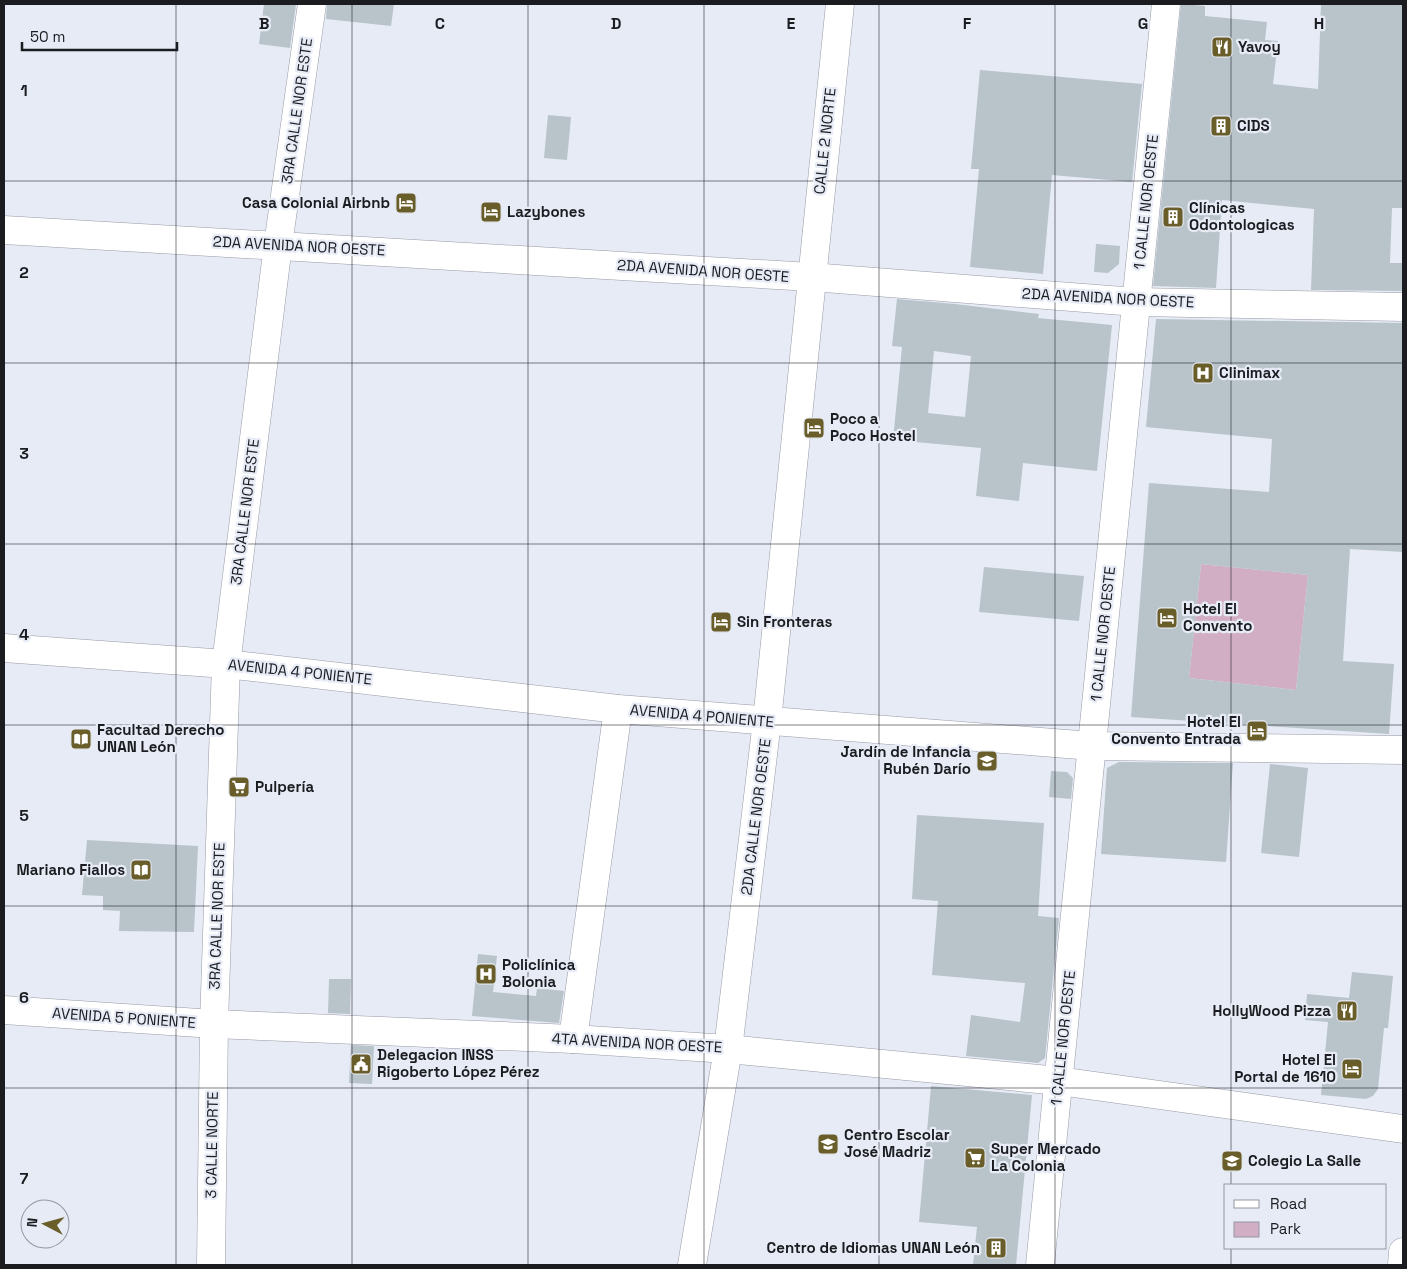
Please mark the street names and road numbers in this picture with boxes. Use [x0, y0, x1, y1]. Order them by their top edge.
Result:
street label: 3RA CALLE NOR ESTE [277, 37, 316, 185]
street label: CALLE 2 NORTE [809, 87, 840, 195]
street label: 1 CALLE NOR OESTE [1129, 134, 1162, 270]
street label: 2DA AVENIDA NOR OESTE [212, 232, 386, 260]
street label: 2DA AVENIDA NOR OESTE [616, 255, 790, 286]
street label: 2DA AVENIDA NOR OESTE [1021, 284, 1195, 312]
street label: 3RA CALLE NOR ESTE [226, 438, 263, 586]
street label: 1 CALLE NOR OESTE [1086, 566, 1119, 702]
street label: AVENIDA 4 PONIENTE [227, 655, 373, 689]
street label: AVENIDA 4 PONIENTE [629, 700, 775, 731]
street label: 2DA CALLE NOR OESTE [736, 738, 775, 896]
street label: 3RA CALLE NOR ESTE [204, 842, 229, 990]
street label: 1 CALLE NOR OESTE [1046, 970, 1079, 1106]
street label: AVENIDA 5 PONIENTE [51, 1003, 197, 1032]
street label: 4TA AVENIDA NOR OESTE [551, 1029, 723, 1056]
street label: 3 CALLE NORTE [201, 1091, 222, 1199]

